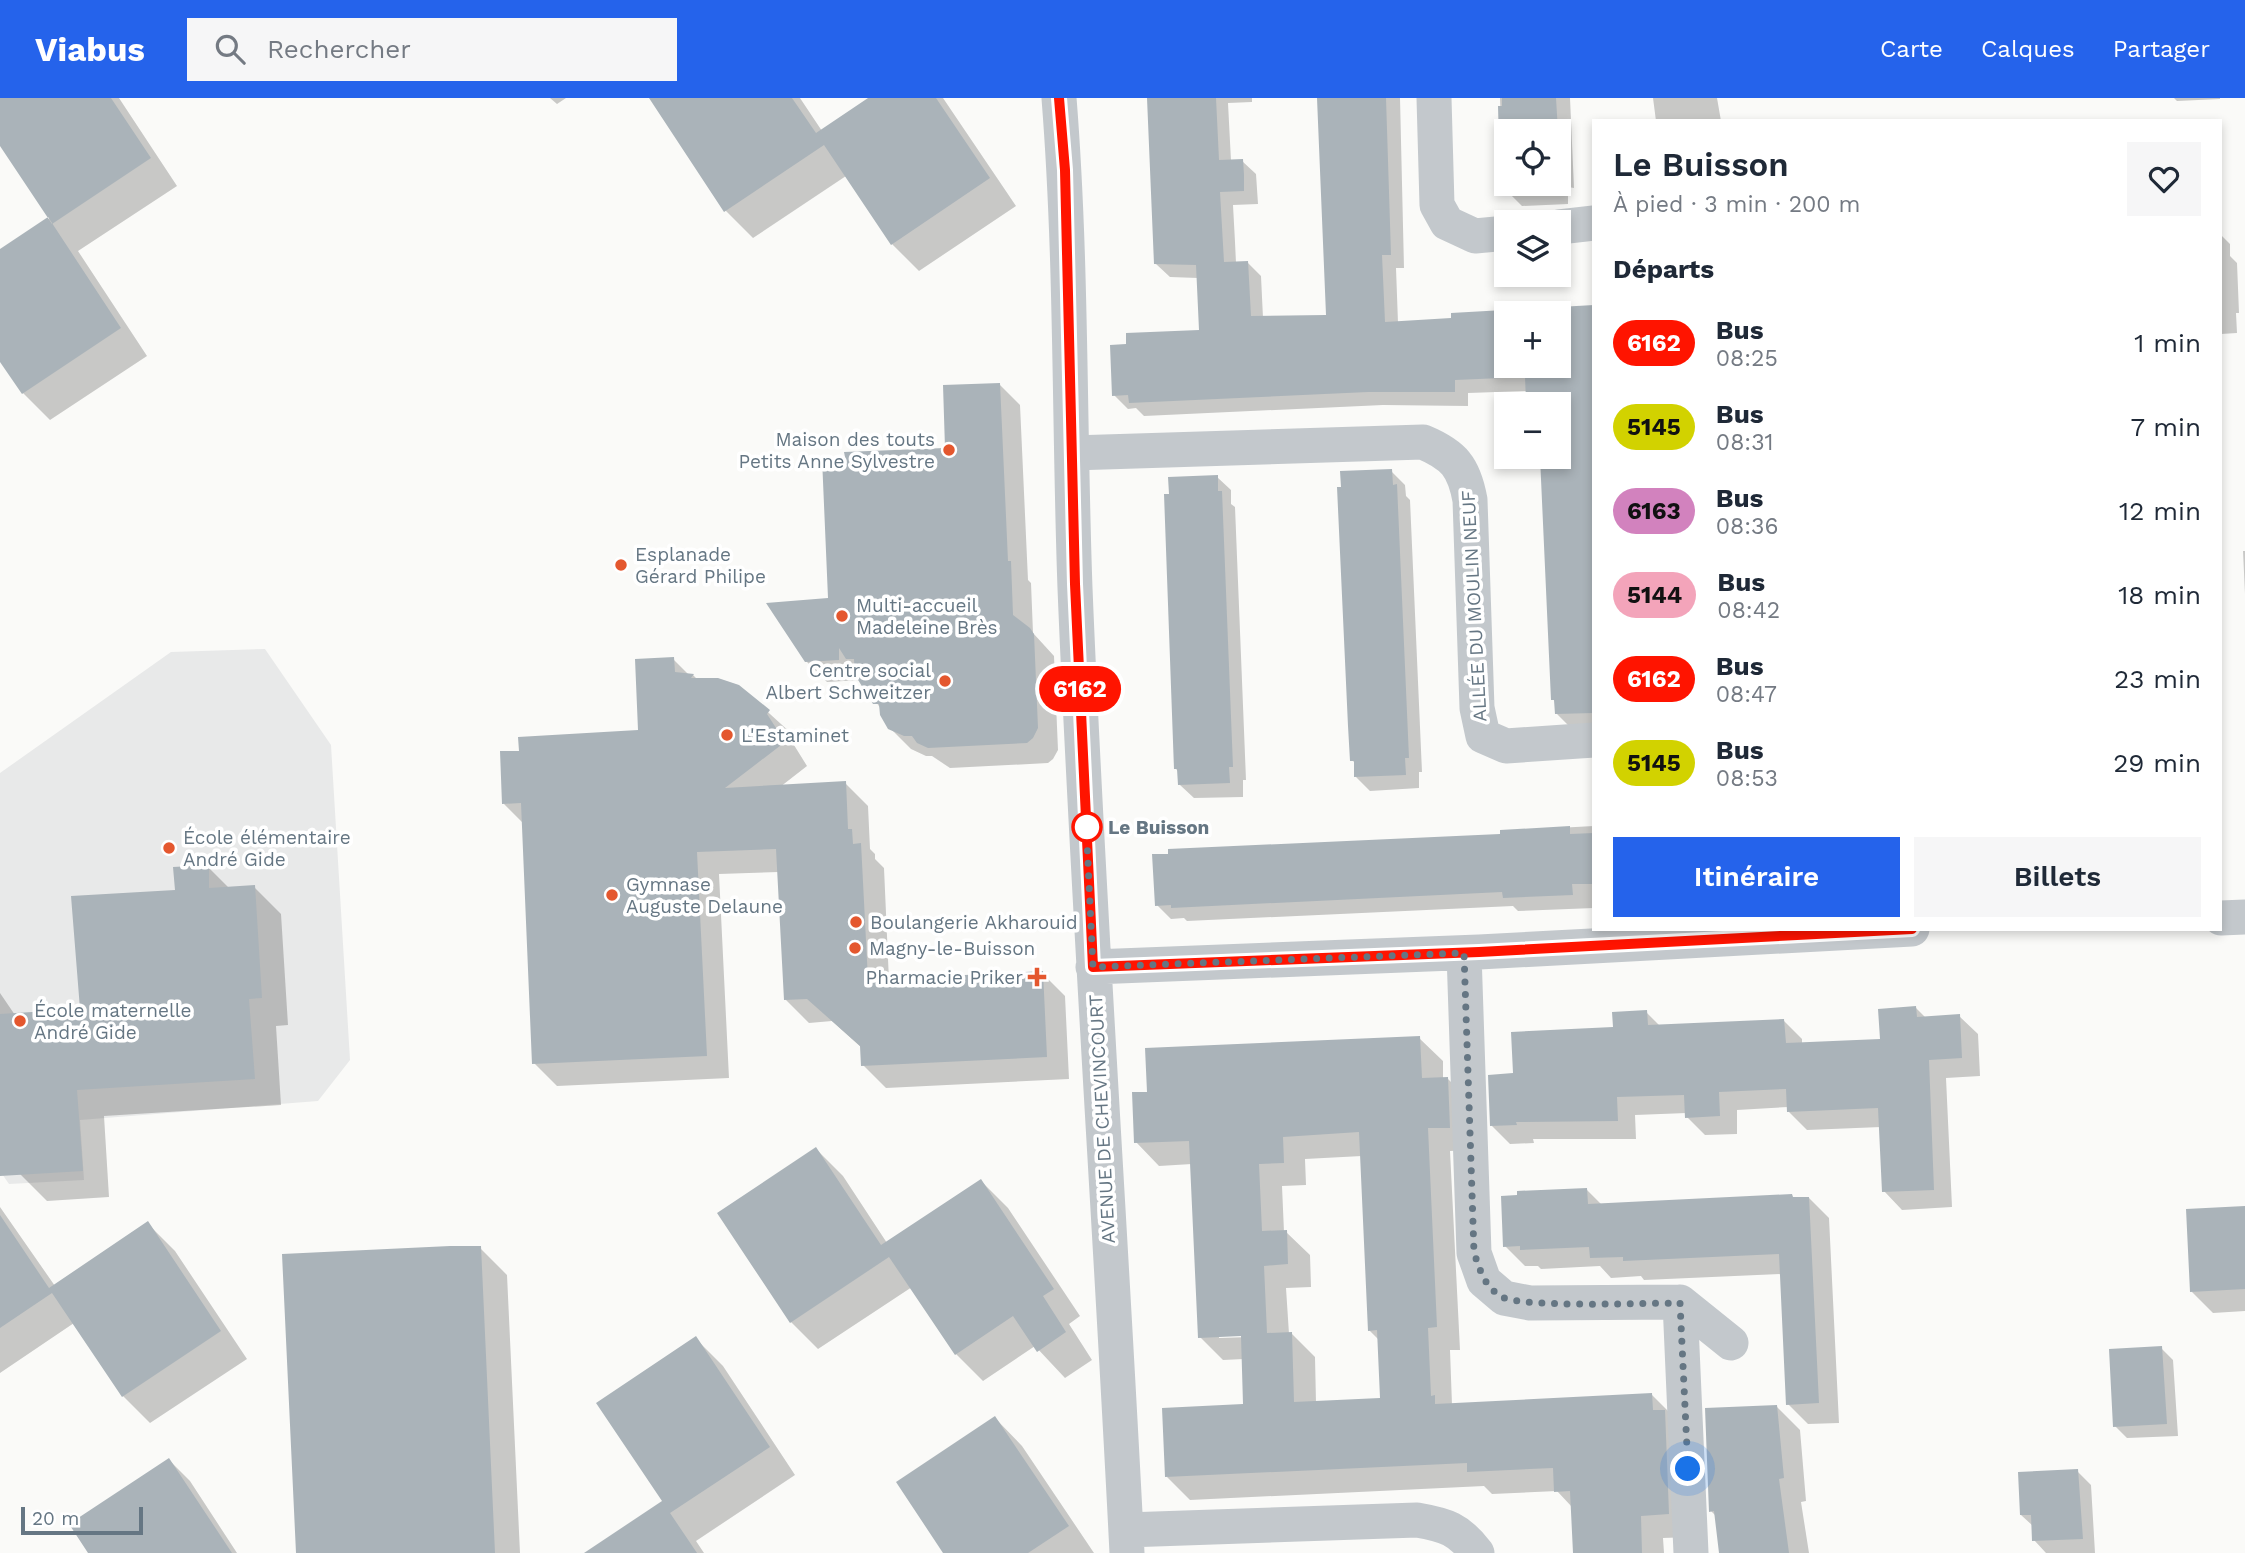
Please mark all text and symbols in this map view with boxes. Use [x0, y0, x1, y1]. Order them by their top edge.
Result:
search box [187, 18, 677, 81]
text: Viabus [35, 30, 145, 69]
icon: search [211, 30, 249, 68]
text: Rechercher [267, 34, 411, 64]
text: Carte [1880, 35, 1943, 63]
text: Calques [1981, 35, 2075, 63]
text: Partager [2113, 35, 2210, 63]
map controls [1494, 119, 1571, 469]
button: locate [1494, 119, 1571, 196]
button: heart [2127, 142, 2201, 216]
text: Le Buisson [1613, 145, 1789, 184]
text: À pied · 3 min · 200 m [1613, 191, 1860, 218]
button: layers [1494, 210, 1571, 287]
text: Départs [1613, 254, 1714, 284]
button: + [1494, 301, 1571, 378]
text: Bus [1716, 315, 1764, 345]
text: 1 min [2134, 328, 2201, 358]
text: 6162 [1627, 329, 1681, 357]
text: 08:25 [1716, 345, 1778, 372]
button: − [1494, 392, 1571, 469]
text: Bus [1716, 399, 1764, 429]
text: 7 min [2131, 412, 2201, 442]
text: 5145 [1627, 413, 1681, 441]
place label: Maison des touts Petits Anne Sylvestre [739, 428, 935, 473]
text: 08:31 [1716, 429, 1774, 456]
marker: Maison des touts Petits Anne Sylvestre [941, 442, 957, 458]
text: Bus [1716, 483, 1763, 513]
street label: ALLÉE DU MOULIN NEUF [1456, 490, 1492, 722]
text: 12 min [2119, 496, 2201, 526]
text: 6163 [1627, 497, 1681, 525]
text: 08:36 [1716, 513, 1778, 540]
place label: Esplanade Gérard Philipe [635, 543, 766, 588]
marker: Esplanade Gérard Philipe [613, 557, 629, 573]
text: Bus [1717, 567, 1765, 597]
text: 18 min [2118, 580, 2201, 610]
text: 5144 [1627, 581, 1682, 609]
place label: Multi-accueil Madeleine Brès [856, 594, 998, 639]
text: 08:42 [1717, 597, 1780, 624]
marker: Multi-accueil Madeleine Brès [834, 608, 850, 624]
text: Bus [1716, 651, 1764, 681]
place label: Centre social Albert Schweitzer [765, 659, 931, 704]
text: 23 min [2114, 664, 2201, 694]
text: 6162 [1627, 665, 1681, 693]
line badge: 6162 [1031, 666, 1129, 712]
marker: Centre social Albert Schweitzer [937, 673, 953, 689]
text: 6162 [1053, 675, 1107, 703]
text: 08:47 [1716, 681, 1777, 708]
place label: L'Estaminet [741, 724, 849, 747]
marker: L'Estaminet [719, 727, 735, 743]
text: Bus [1716, 735, 1764, 765]
text: 29 min [2113, 748, 2201, 778]
text: 5145 [1627, 749, 1681, 777]
text: 08:53 [1716, 765, 1778, 792]
marker: Le Buisson [1072, 812, 1102, 842]
place label: Le Buisson [1108, 816, 1209, 839]
place label: École élémentaire André Gide [183, 826, 351, 871]
button: Itinéraire [1613, 837, 1900, 917]
button: Billets [1914, 837, 2201, 917]
marker: École élémentaire André Gide [161, 840, 177, 856]
place label: Gymnase Auguste Delaune [626, 873, 783, 918]
marker: Gymnase Auguste Delaune [604, 887, 620, 903]
place label: Boulangerie Akharouid [870, 911, 1078, 934]
marker: Boulangerie Akharouid [848, 914, 864, 930]
place label: Magny-le-Buisson [869, 937, 1035, 960]
marker: Magny-le-Buisson [847, 940, 863, 956]
place label: Pharmacie Priker [866, 966, 1023, 989]
marker: Pharmacie Priker [1029, 969, 1045, 985]
street label: AVENUE DE CHEVINCOURT [1084, 994, 1120, 1244]
place label: École maternelle André Gide [34, 999, 192, 1044]
marker: École maternelle André Gide [12, 1013, 28, 1029]
your location [1670, 1451, 1705, 1486]
scale bar [21, 1504, 144, 1536]
text: 20 m [32, 1507, 79, 1530]

